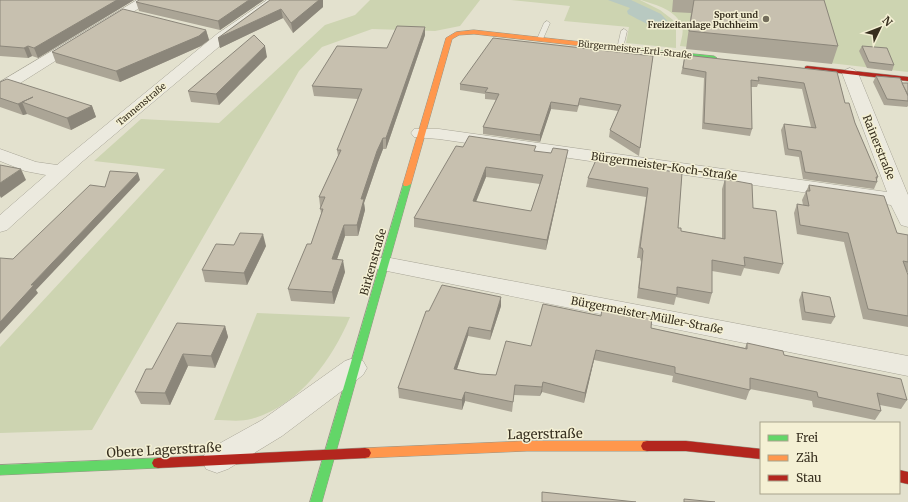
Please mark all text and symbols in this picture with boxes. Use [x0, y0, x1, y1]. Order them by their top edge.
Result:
north arrow [860, 8, 900, 48]
place label: Sport und Freizeitanlage Puchheim [648, 9, 758, 30]
text: N [879, 13, 896, 29]
marker: Sport und Freizeitanlage Puchheim [761, 14, 771, 24]
street label: Bürgermeister-Ertl-Straße [578, 38, 693, 60]
street label: Tannenstraße [114, 80, 168, 128]
street label: Rainerstraße [860, 113, 898, 182]
street label: Bürgermeister-Koch-Straße [590, 149, 738, 183]
street label: Birkenstraße [357, 227, 389, 297]
street label: Bürgermeister-Müller-Straße [570, 293, 725, 337]
legend [760, 422, 900, 494]
street label: Lagerstraße [507, 425, 583, 443]
text: Frei [796, 430, 818, 445]
street label: Obere Lagerstraße [106, 438, 222, 461]
text: Zäh [796, 450, 818, 465]
text: Stau [796, 470, 822, 485]

